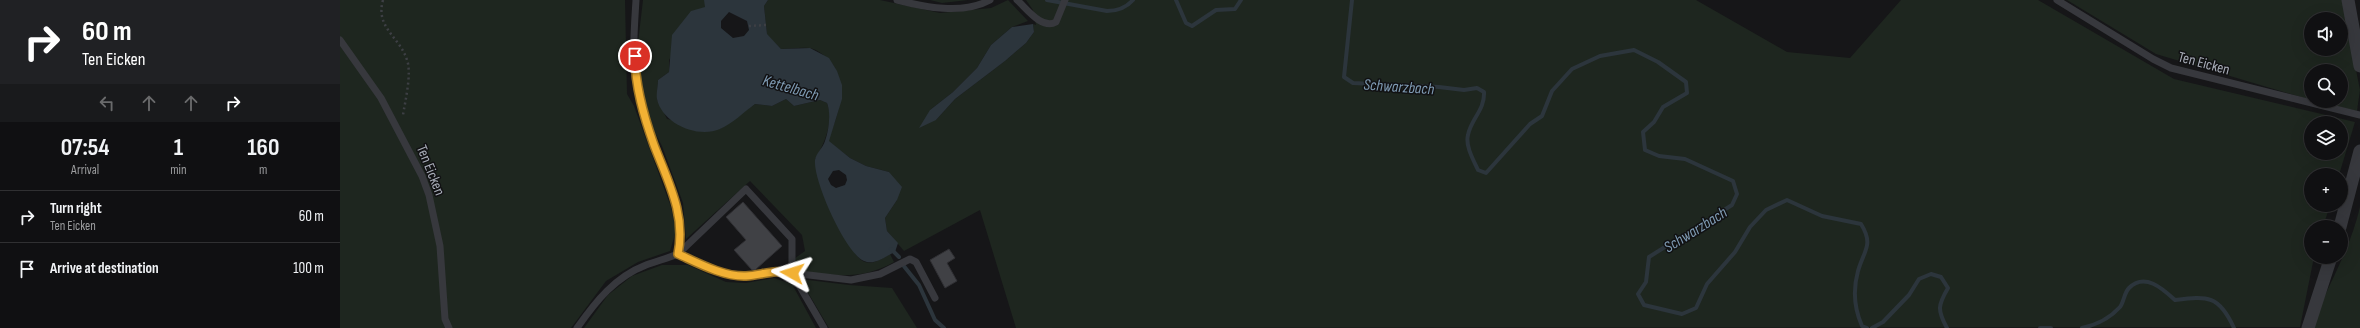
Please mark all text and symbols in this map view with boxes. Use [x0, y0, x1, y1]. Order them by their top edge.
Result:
map controls [2304, 12, 2348, 264]
button: sound [2304, 12, 2348, 56]
text: 60 m [82, 15, 131, 48]
icon: right [16, 16, 68, 68]
pin [618, 39, 652, 73]
icon: arrive [624, 45, 646, 67]
street label: Ten Eicken [2176, 47, 2232, 79]
text: Ten Eicken [82, 49, 145, 70]
button: search [2304, 64, 2348, 108]
water label: Kettelbach [760, 71, 821, 106]
water label: Schwarzbach [1363, 76, 1435, 99]
icon: left [96, 92, 118, 114]
icon: ahead [138, 92, 160, 114]
icon: ahead [180, 92, 202, 114]
icon: right [222, 92, 244, 114]
button: layers [2304, 116, 2348, 160]
text: 07:54 [61, 133, 110, 162]
text: 1 [174, 133, 183, 162]
text: 160 [247, 133, 279, 162]
street label: Ten Eicken [412, 142, 449, 198]
text: Arrival [71, 162, 99, 178]
text: min [170, 162, 187, 178]
text: m [259, 162, 267, 178]
button: + [2304, 168, 2348, 212]
text: Turn right [50, 199, 102, 218]
water label: Schwarzbach [1661, 203, 1731, 257]
icon: right [16, 206, 38, 228]
text: 60 m [299, 207, 324, 226]
text: Ten Eicken [50, 218, 96, 234]
button: − [2304, 220, 2348, 264]
position arrow [771, 252, 813, 294]
icon: arrive [16, 258, 38, 280]
text: Arrive at destination [50, 259, 159, 278]
text: 100 m [293, 259, 324, 278]

